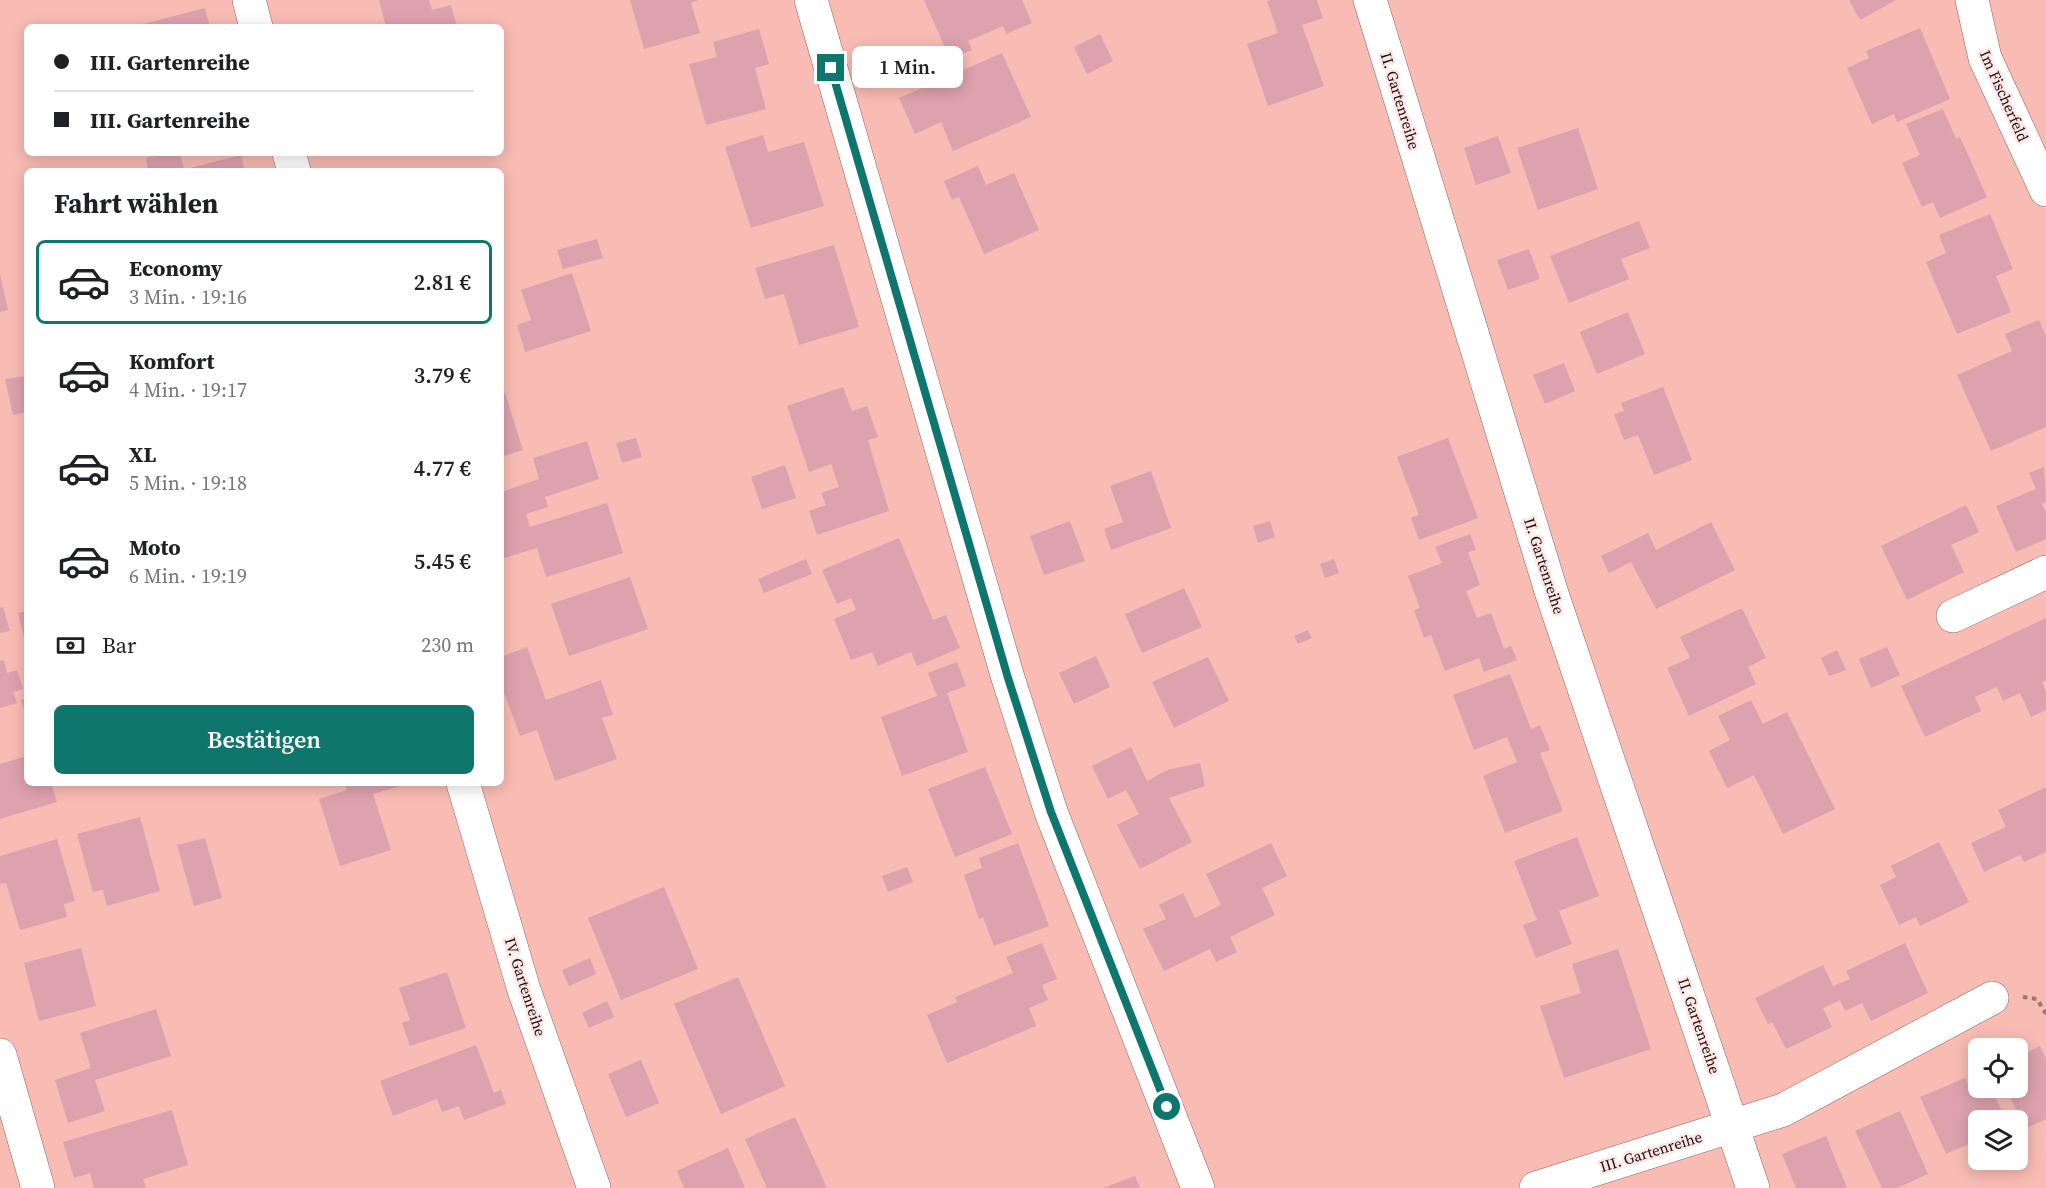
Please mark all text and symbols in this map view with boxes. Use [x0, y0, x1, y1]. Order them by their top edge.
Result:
text: III. Gartenreihe [90, 47, 250, 77]
callout: 1 Min. [852, 47, 963, 89]
street label: Im Fischerfeld [1975, 47, 2034, 145]
street label: II. Gartenreihe [1376, 50, 1425, 152]
text: 1 Min. [879, 53, 936, 81]
route end [817, 54, 844, 81]
text: III. Gartenreihe [90, 105, 250, 135]
text: Fahrt wählen [54, 185, 218, 222]
text: Economy [129, 253, 223, 283]
icon: car [57, 255, 111, 309]
text: 2.81 € [414, 267, 471, 297]
text: 3 Min. · 19:16 [129, 283, 247, 311]
text: Komfort [129, 346, 214, 376]
icon: car [57, 348, 111, 402]
text: 3.79 € [414, 360, 471, 390]
text: 4 Min. · 19:17 [129, 376, 247, 404]
text: XL [129, 439, 156, 469]
icon: car [57, 441, 111, 495]
text: 4.77 € [414, 453, 471, 483]
text: 5 Min. · 19:18 [129, 469, 247, 497]
street label: II. Gartenreihe [1519, 515, 1570, 617]
text: Moto [129, 532, 181, 562]
icon: car [57, 534, 111, 588]
text: 5.45 € [414, 546, 471, 576]
text: 6 Min. · 19:19 [129, 562, 247, 590]
icon: cash [54, 629, 87, 662]
text: Bar [102, 630, 136, 660]
text: 230 m [421, 631, 474, 659]
button: Bestätigen [54, 705, 474, 774]
street label: IV. Gartenreihe [500, 935, 551, 1039]
street label: II. Gartenreihe [1673, 975, 1726, 1077]
map controls [1968, 1038, 2028, 1170]
button: locate [1968, 1038, 2028, 1098]
route start [1153, 1093, 1180, 1120]
button: layers [1968, 1110, 2028, 1170]
street label: III. Gartenreihe [1597, 1126, 1705, 1177]

